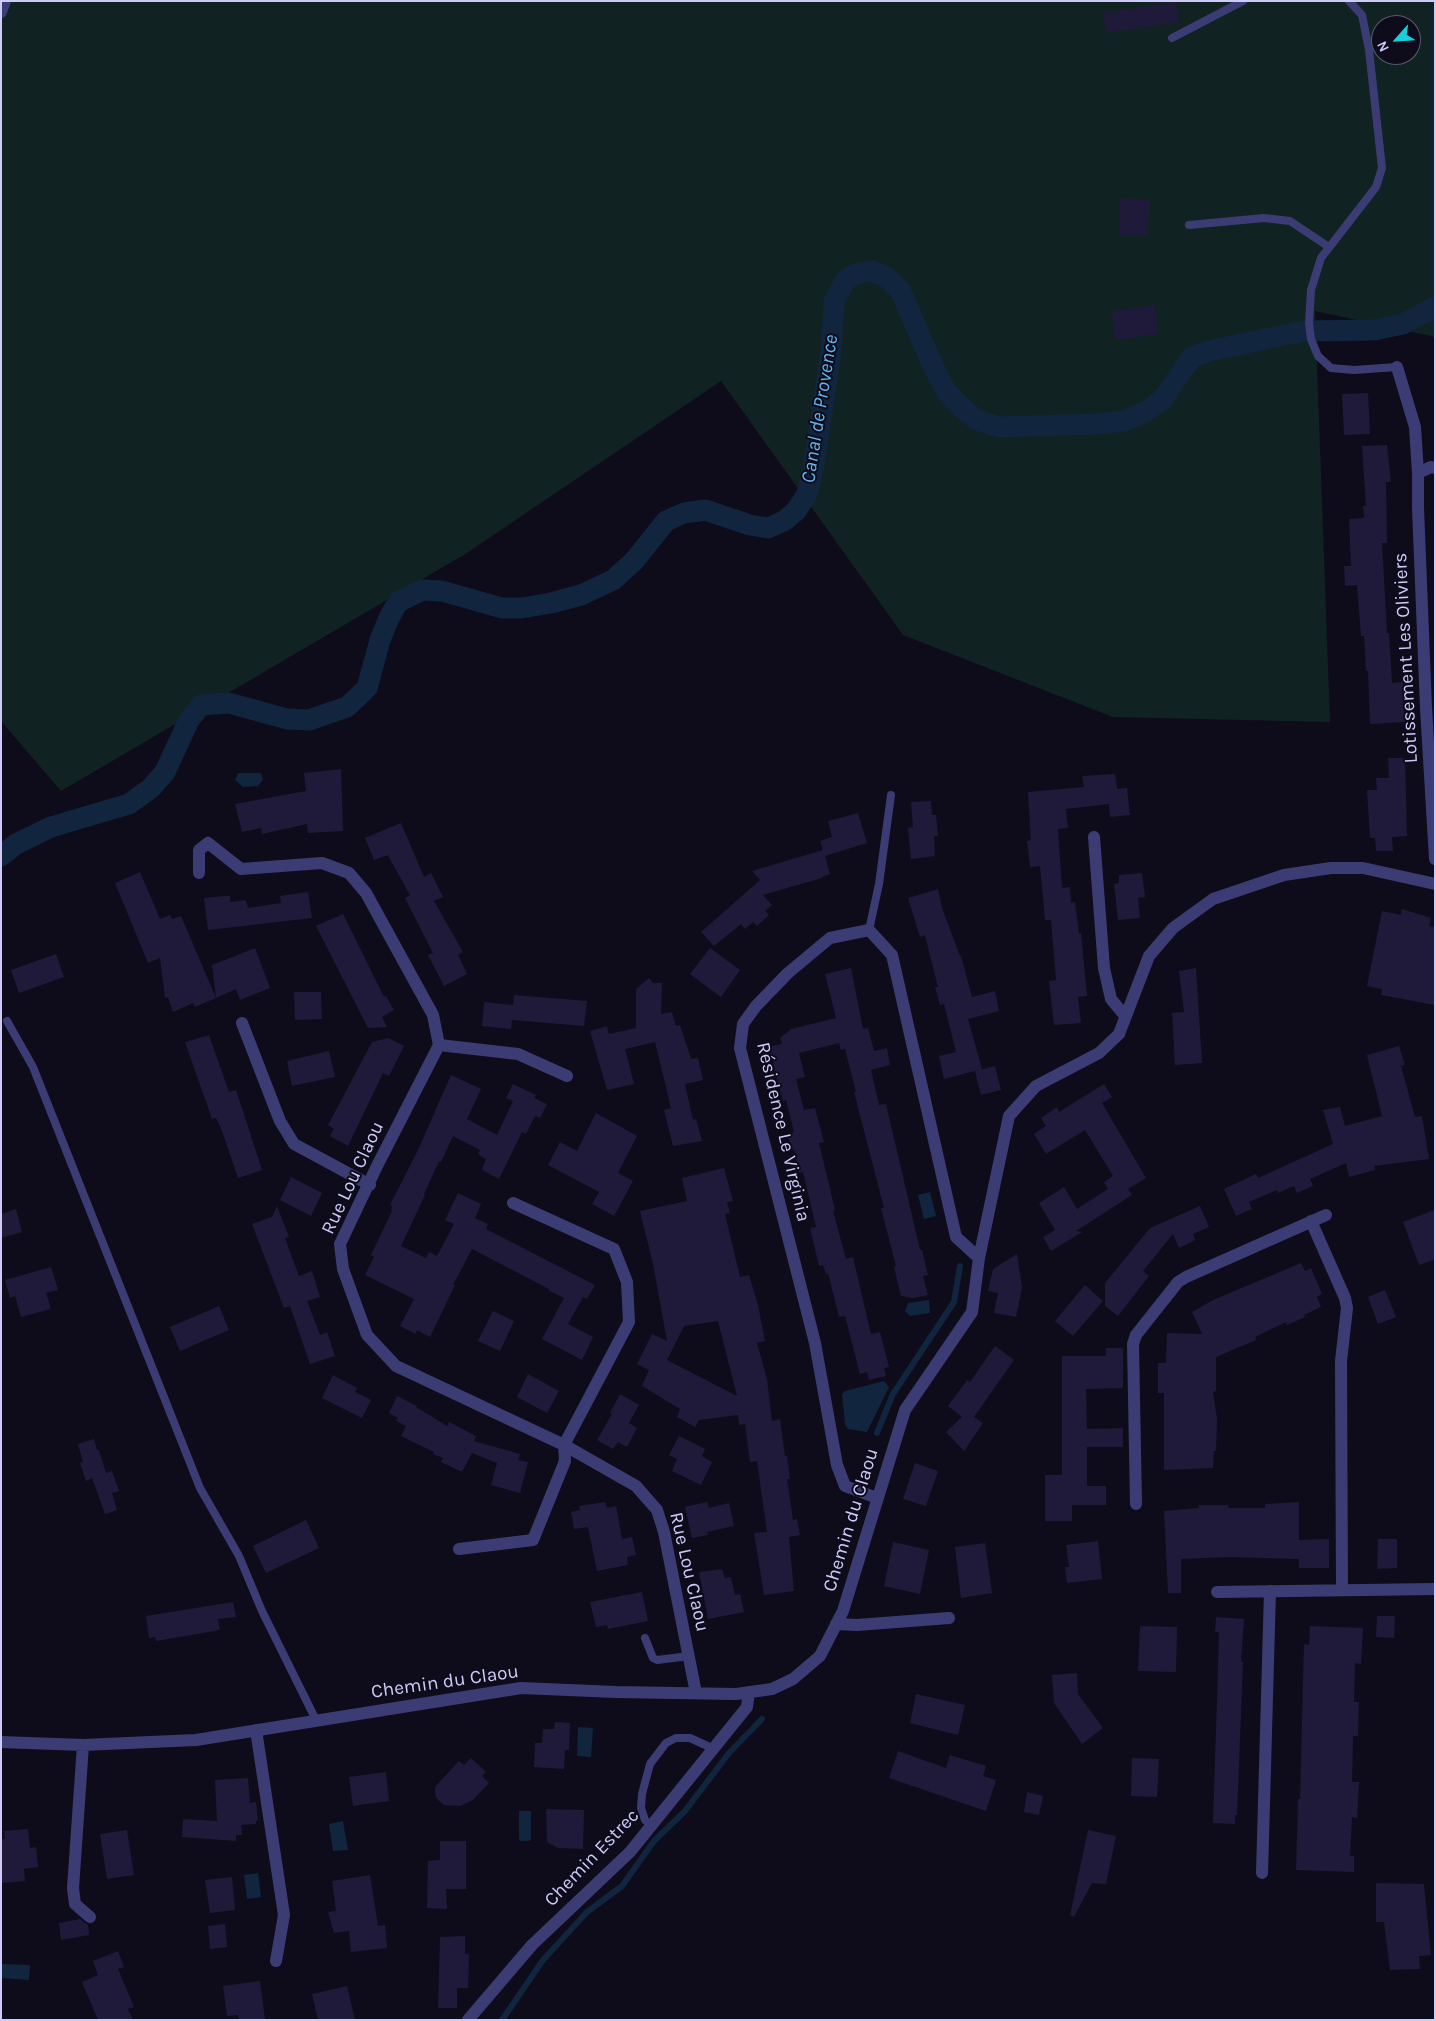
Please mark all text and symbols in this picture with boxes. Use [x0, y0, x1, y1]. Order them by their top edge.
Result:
north arrow [1371, 15, 1421, 65]
text: N [1373, 38, 1393, 55]
water label: Canal de Provence [796, 333, 844, 485]
street label: Lotissement Les Oliviers [1389, 552, 1423, 764]
street label: Résidence Le Virginia [751, 1040, 815, 1224]
street label: Rue Lou Claou [317, 1118, 389, 1238]
street label: Chemin du Claou [818, 1445, 884, 1595]
street label: Rue Lou Claou [664, 1510, 714, 1634]
street label: Chemin du Claou [370, 1660, 520, 1704]
street label: Chemin Estrec [540, 1805, 644, 1911]

